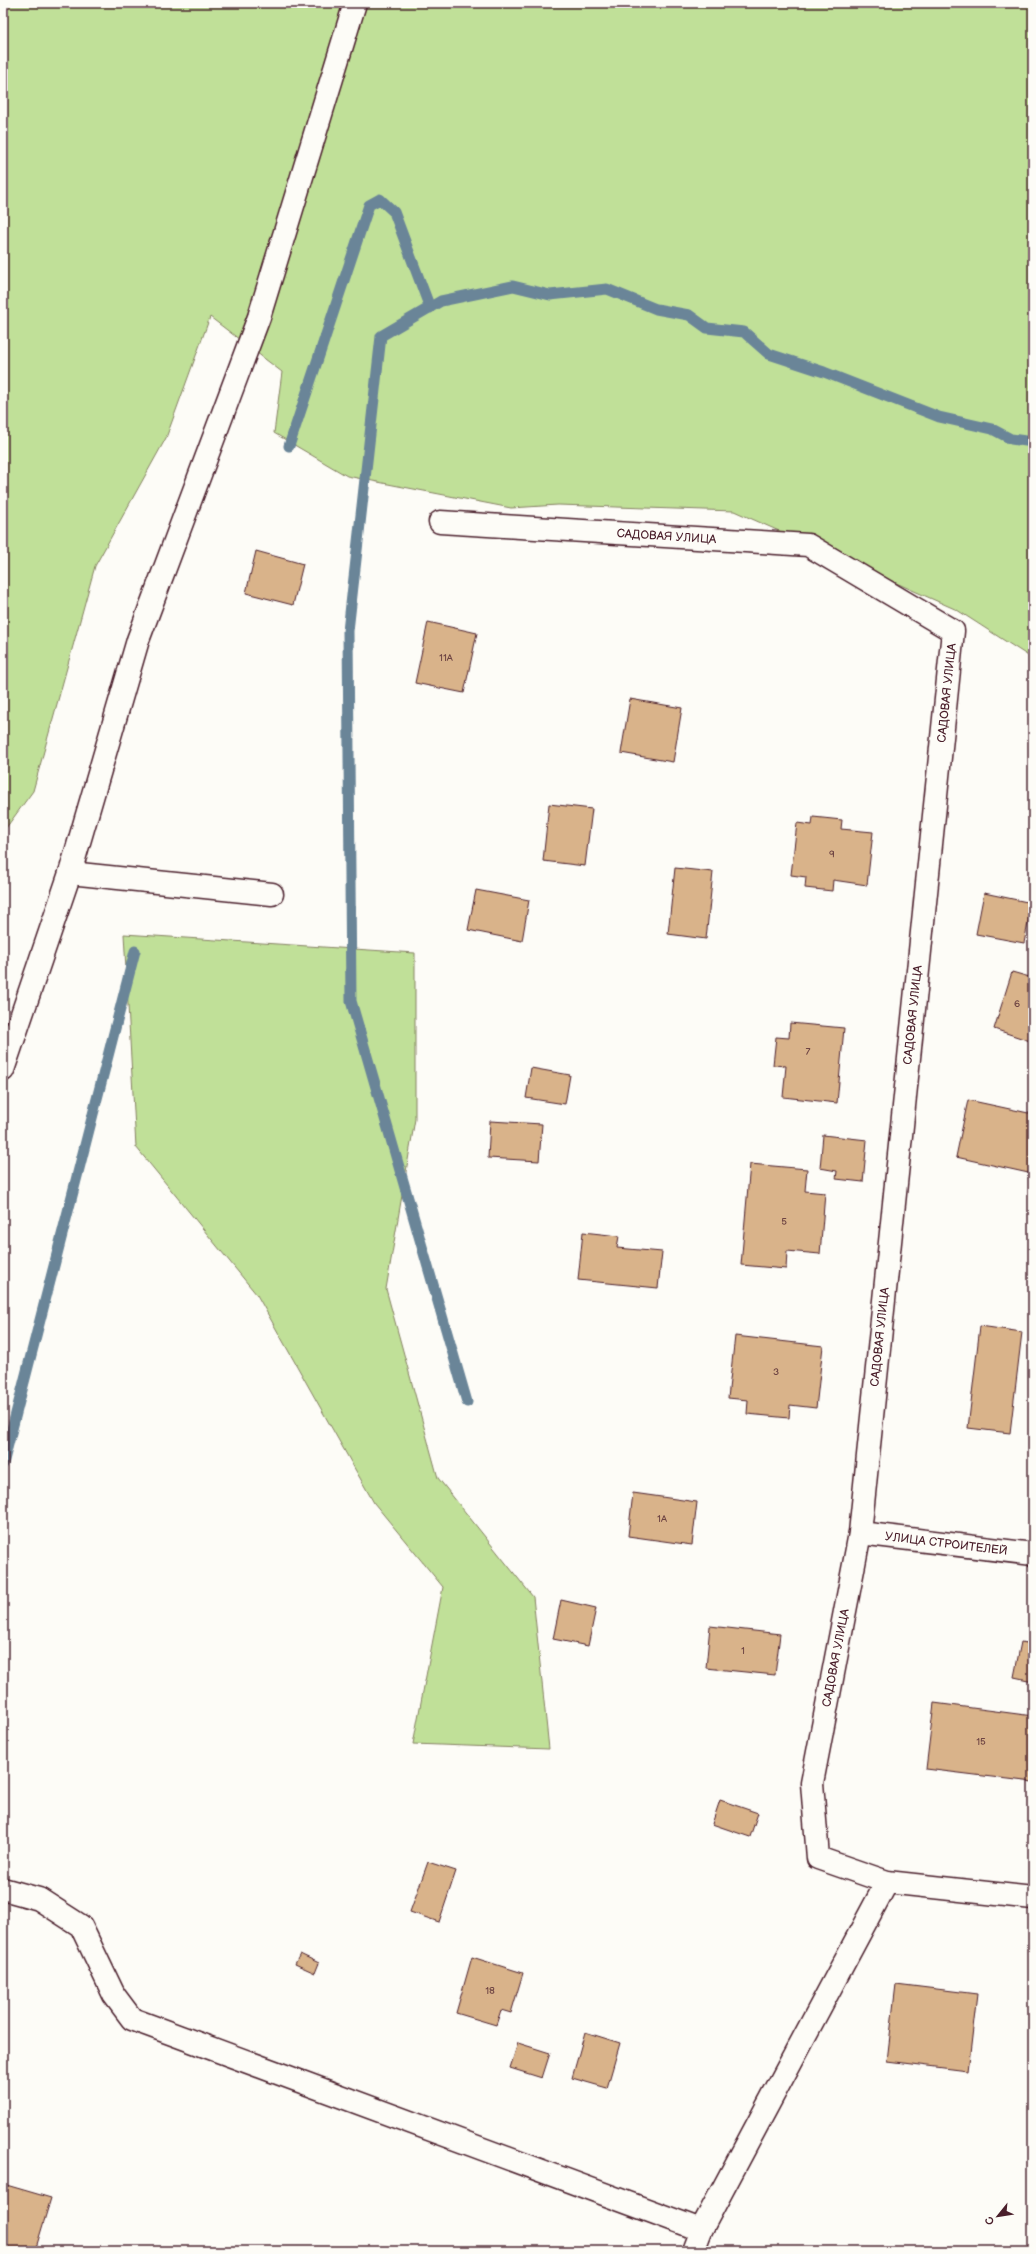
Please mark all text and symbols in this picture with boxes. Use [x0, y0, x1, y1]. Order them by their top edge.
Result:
street label: САДОВАЯ УЛИЦА [616, 526, 718, 547]
street label: САДОВАЯ УЛИЦА [934, 642, 960, 743]
house number: 11А [439, 652, 454, 664]
house number: 9 [829, 848, 835, 860]
street label: САДОВАЯ УЛИЦА [900, 964, 926, 1065]
house number: 6 [1014, 998, 1020, 1010]
house number: 7 [806, 1046, 811, 1058]
house number: 5 [781, 1216, 787, 1228]
street label: САДОВАЯ УЛИЦА [867, 1286, 893, 1387]
house number: 3 [773, 1366, 779, 1378]
house number: 1А [657, 1513, 668, 1525]
street label: УЛИЦА СТРОИТЕЛЕЙ [884, 1529, 1009, 1558]
street label: САДОВАЯ УЛИЦА [819, 1607, 853, 1708]
house number: 1 [741, 1645, 745, 1657]
house number: 15 [976, 1736, 986, 1748]
house number: 18 [485, 1985, 495, 1997]
north arrow [978, 2196, 1018, 2236]
text: С [982, 2214, 997, 2227]

